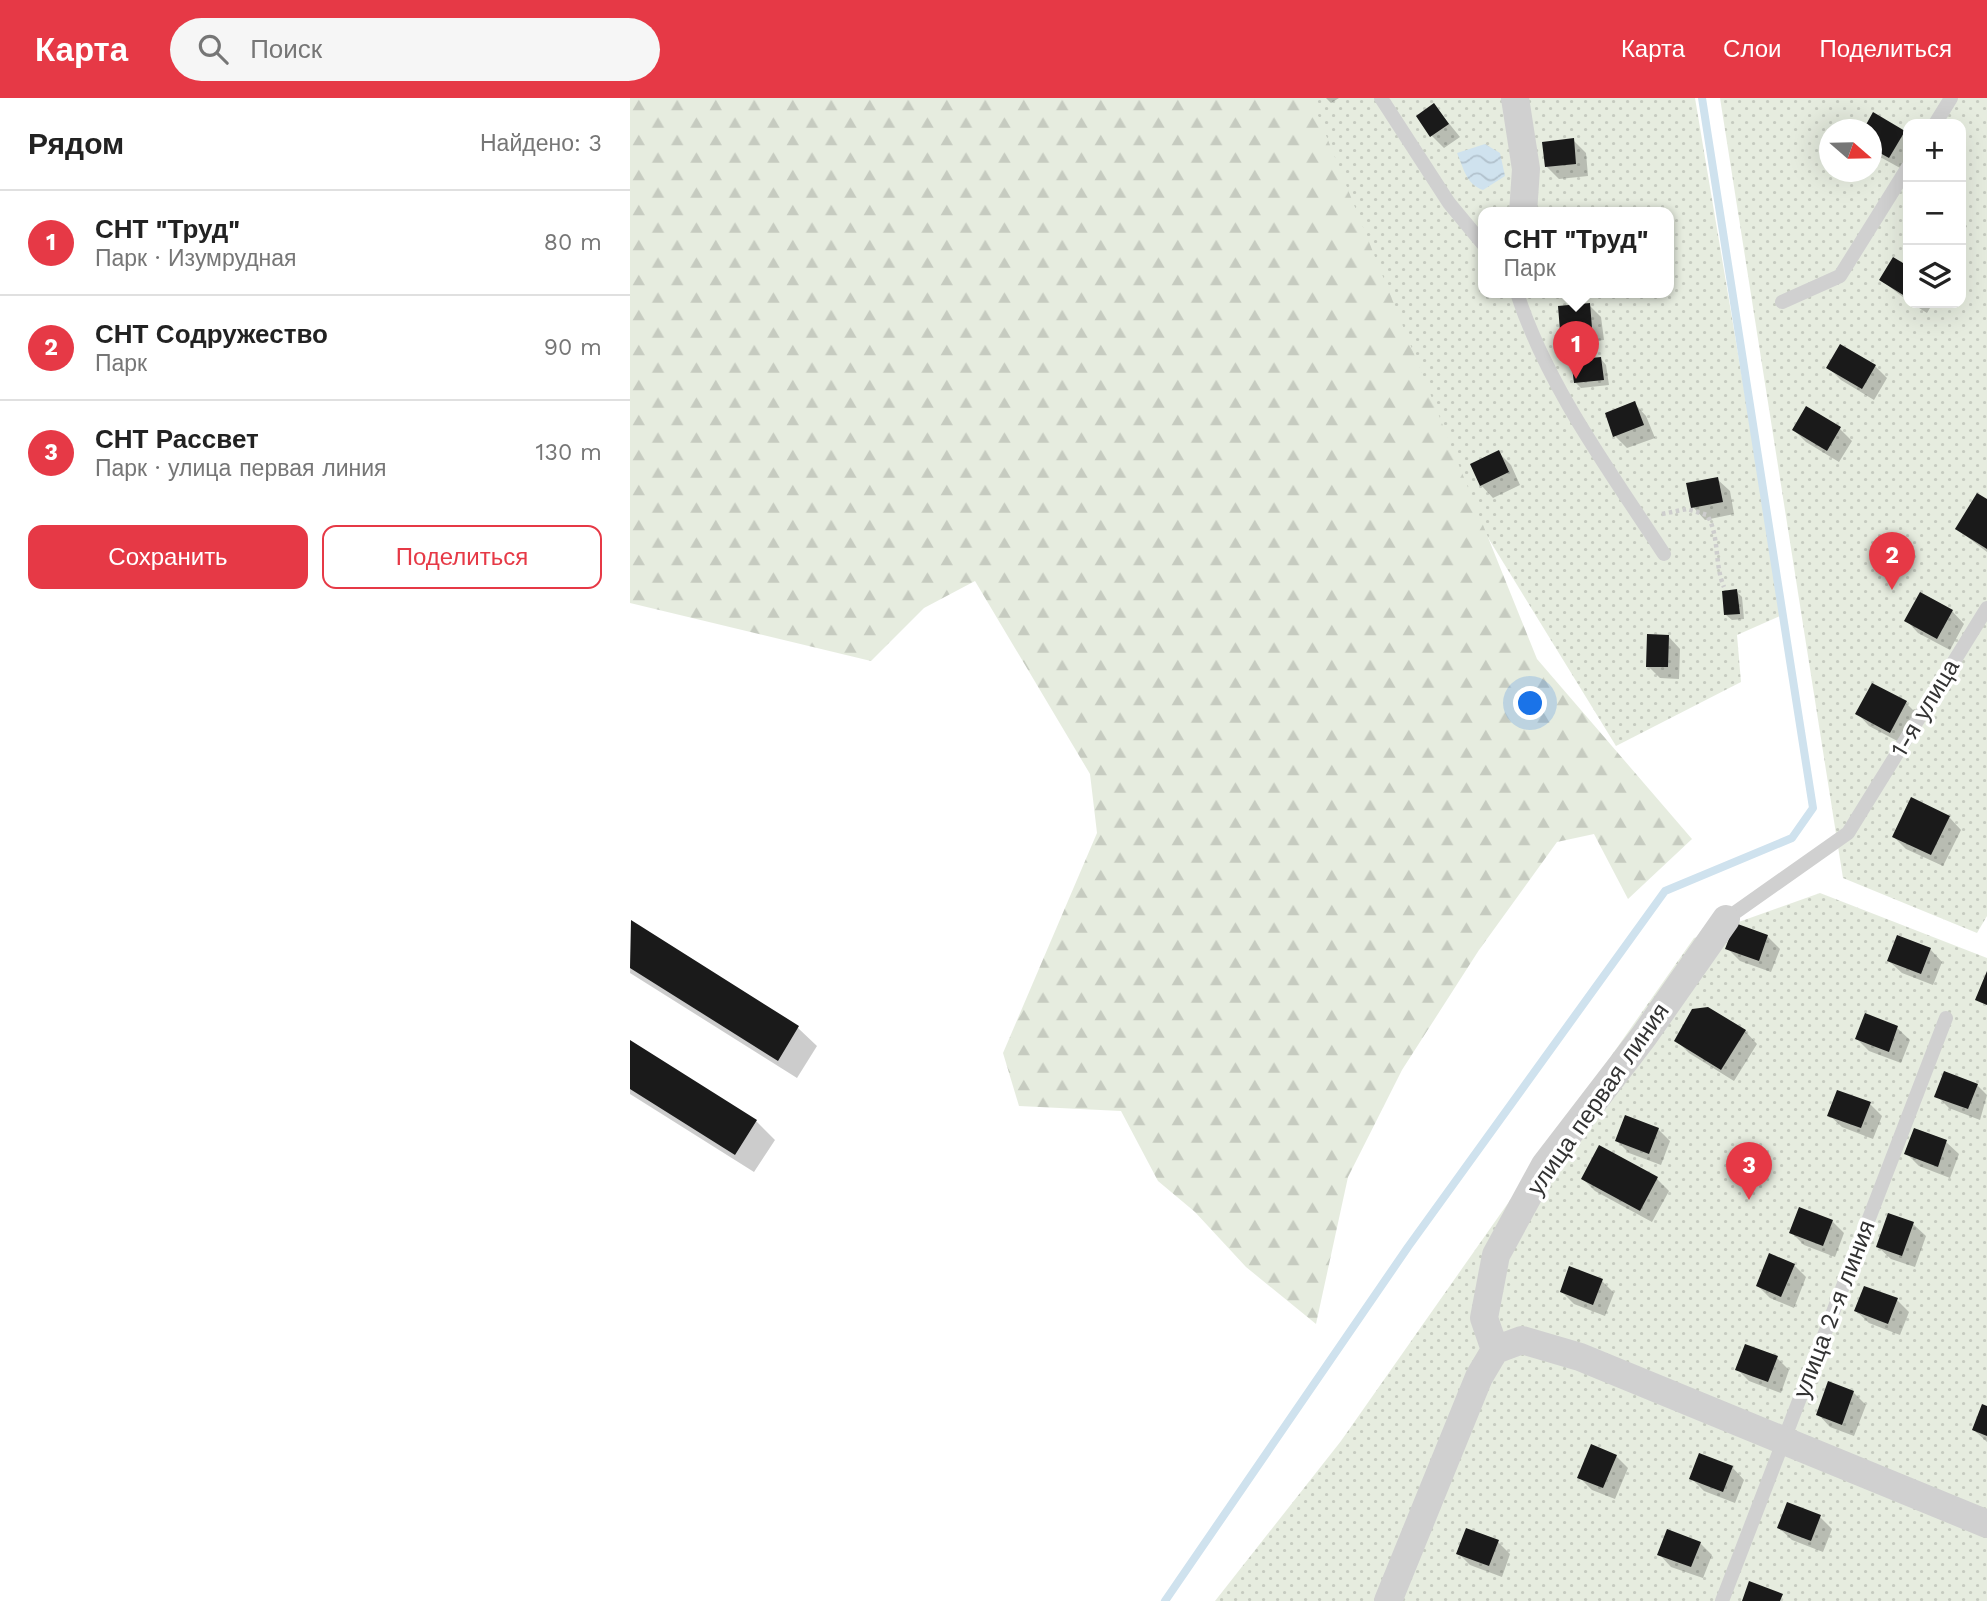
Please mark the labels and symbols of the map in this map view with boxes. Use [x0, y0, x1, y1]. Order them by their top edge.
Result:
north arrow [1819, 119, 1882, 182]
pin: 1 [1553, 321, 1599, 379]
pin: 2 [1869, 532, 1915, 590]
street label: 1-я улица [1885, 654, 1965, 762]
your location [1513, 686, 1547, 720]
street label: улица первая линия [1521, 998, 1675, 1200]
pin: 3 [1726, 1142, 1772, 1200]
street label: улица 2-я линия [1787, 1216, 1881, 1402]

